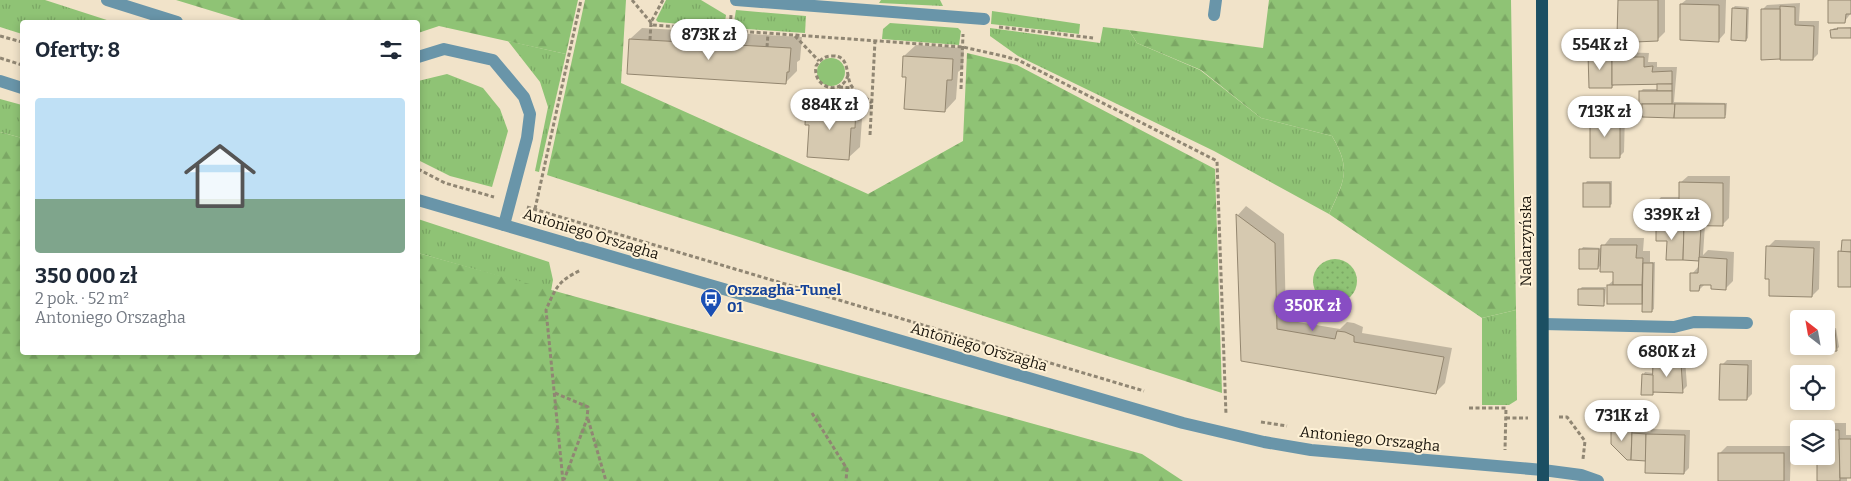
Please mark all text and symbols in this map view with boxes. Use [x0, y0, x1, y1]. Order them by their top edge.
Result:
pin: 873K zł [663, 18, 755, 61]
text: 873K zł [681, 25, 737, 44]
pin: 554K zł [1554, 28, 1646, 71]
text: 554K zł [1572, 35, 1628, 54]
icon: filters [377, 36, 405, 64]
text: Oferty: 8 [35, 37, 120, 63]
pin: 884K zł [784, 88, 876, 131]
text: 884K zł [801, 95, 859, 114]
pin: 713K zł [1559, 96, 1651, 138]
text: 713K zł [1579, 102, 1631, 121]
icon: home [175, 131, 265, 221]
street label: Nadarzyńska [1517, 195, 1535, 287]
pin: 339K zł [1626, 198, 1718, 241]
street label: Antoniego Orszagha [521, 205, 661, 263]
text: 339K zł [1644, 205, 1700, 224]
text: 350 000 zł [35, 263, 138, 289]
place label: Orszagha-Tunel 01 [727, 281, 842, 316]
bus stop icon: Orszagha-Tunel 01 [699, 287, 723, 318]
text: 2 pok. · 52 m² [35, 289, 129, 308]
pin: 350K zł [1267, 290, 1359, 332]
text: 350K zł [1285, 296, 1341, 315]
text: Antoniego Orszagha [35, 308, 186, 327]
north arrow [1790, 310, 1835, 355]
map controls [1790, 310, 1835, 465]
street label: Antoniego Orszagha [909, 319, 1049, 375]
pin: 680K zł [1621, 336, 1713, 378]
text: 680K zł [1638, 342, 1696, 361]
button: locate [1790, 365, 1835, 410]
pin: 731K zł [1576, 400, 1668, 442]
text: 731K zł [1596, 406, 1648, 425]
button: layers [1790, 420, 1835, 465]
street label: Antoniego Orszagha [1299, 423, 1441, 455]

